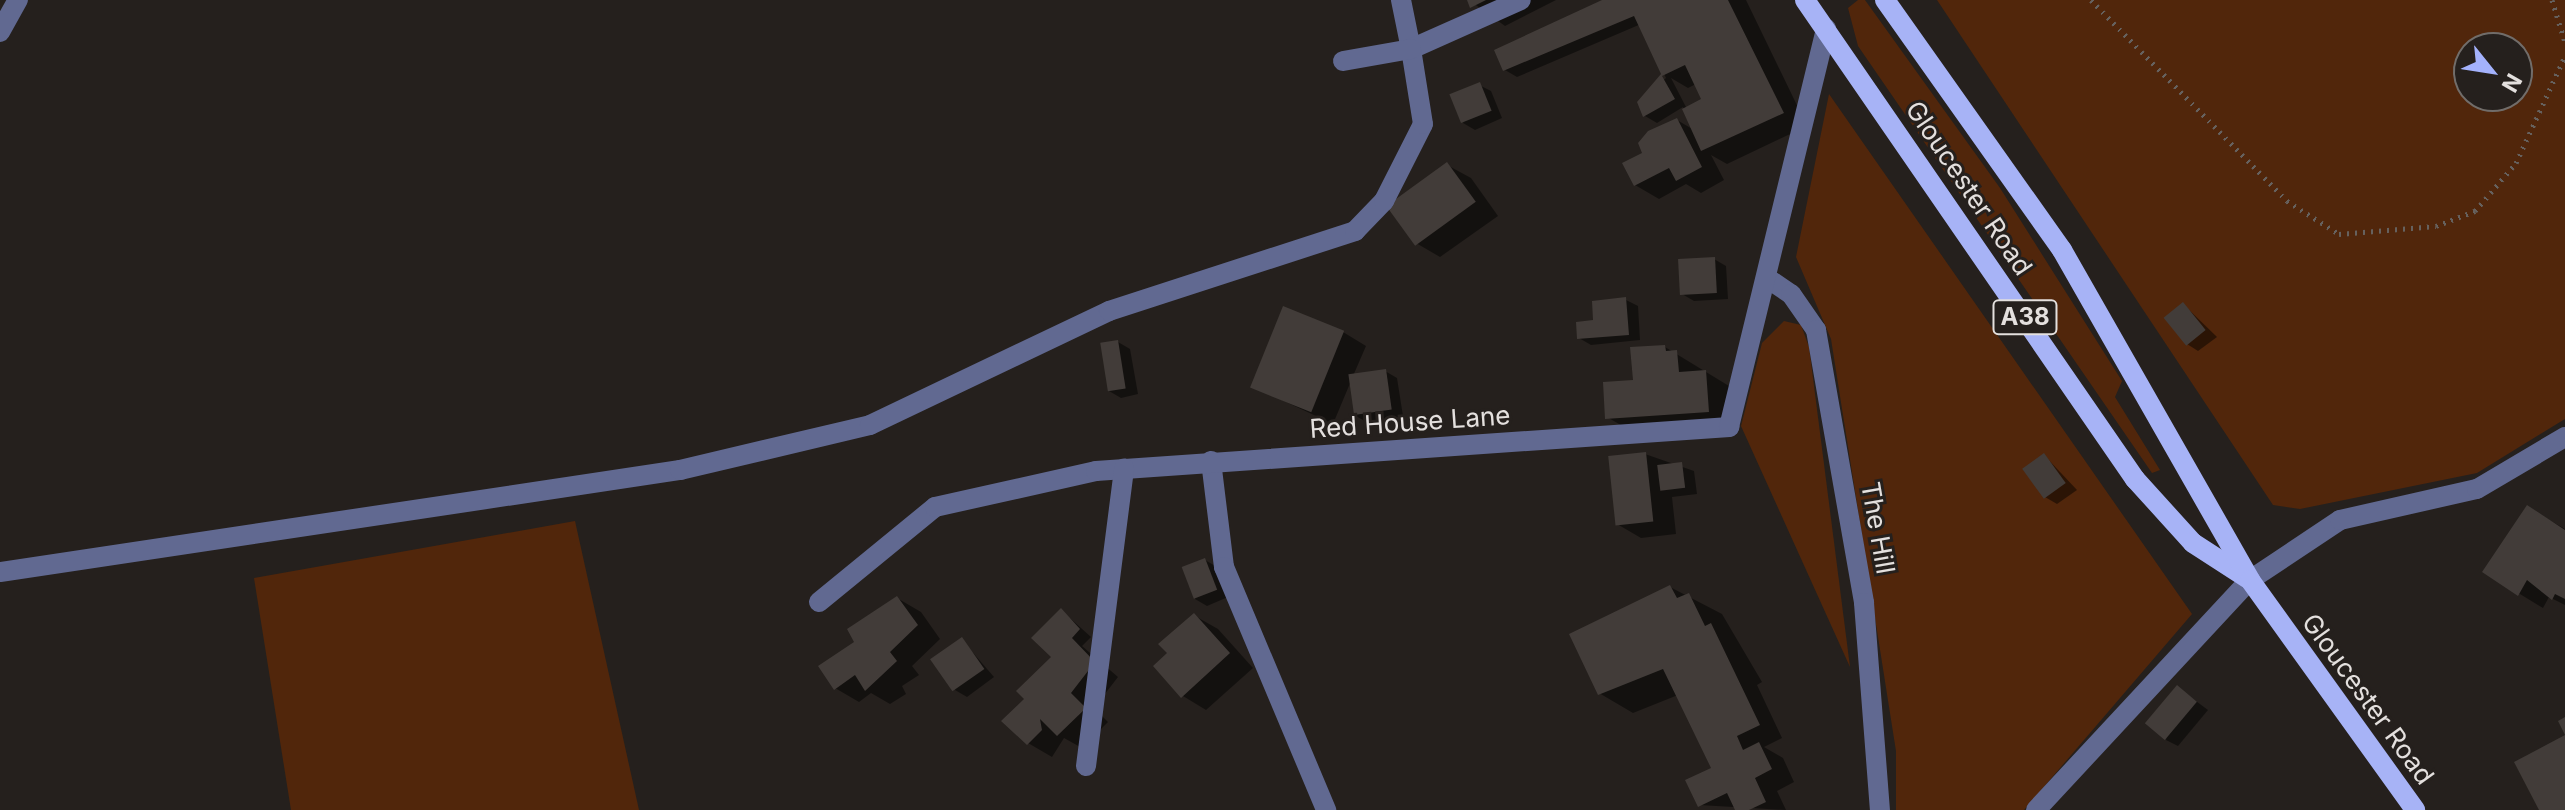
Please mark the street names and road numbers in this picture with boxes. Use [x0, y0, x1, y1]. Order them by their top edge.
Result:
street label: Gloucester Road [1899, 95, 2039, 281]
road number: A38 [1991, 297, 2059, 337]
street label: Red House Lane [1309, 399, 1511, 445]
street label: The Hill [1855, 480, 1901, 576]
street label: Gloucester Road [2296, 607, 2440, 791]

